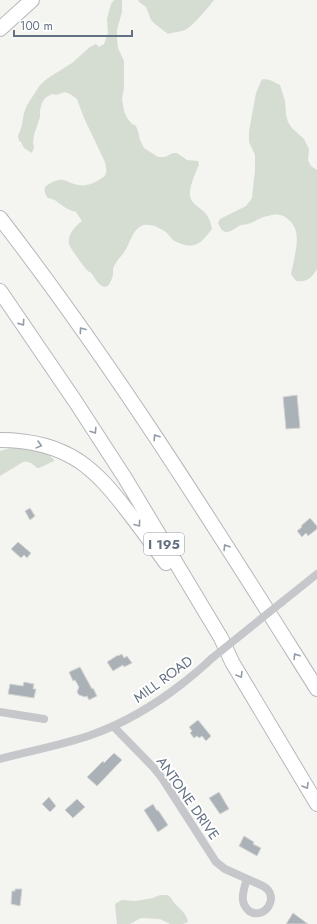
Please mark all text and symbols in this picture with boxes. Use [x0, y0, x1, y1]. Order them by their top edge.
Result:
scale bar [14, 12, 132, 38]
text: 100 m [20, 17, 53, 35]
one-way arrow [17, 318, 24, 325]
one-way arrow [80, 327, 87, 334]
one-way arrow [90, 427, 97, 434]
one-way arrow [153, 434, 161, 441]
one-way arrow [35, 440, 42, 448]
one-way arrow [133, 519, 140, 526]
road number: I 195 [144, 533, 184, 555]
one-way arrow [223, 544, 231, 551]
street label: MILL ROAD [129, 651, 197, 707]
one-way arrow [293, 653, 301, 660]
one-way arrow [235, 671, 242, 678]
street label: ANTONE DRIVE [152, 752, 224, 844]
one-way arrow [302, 782, 309, 789]

